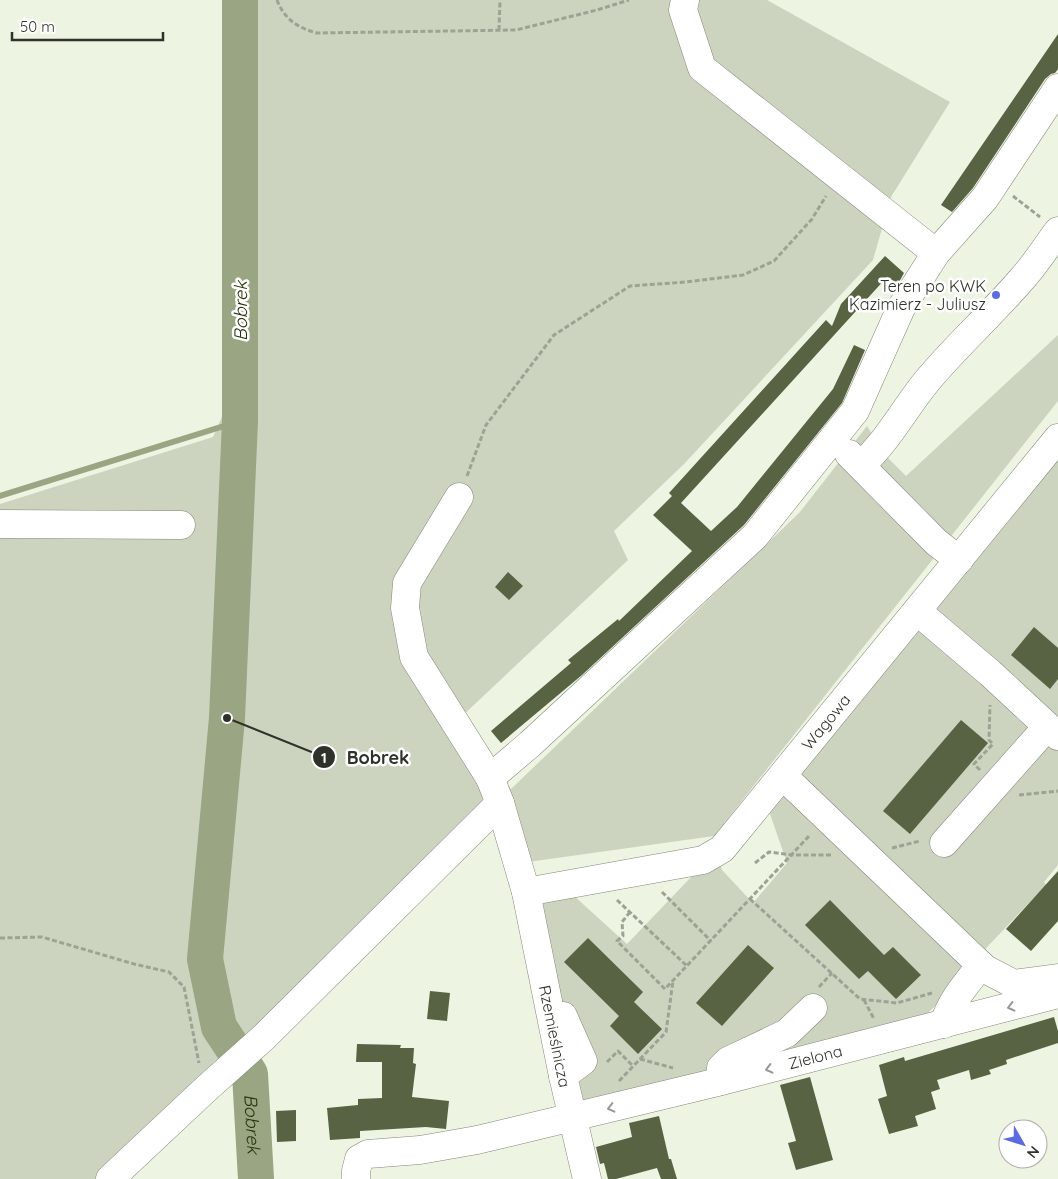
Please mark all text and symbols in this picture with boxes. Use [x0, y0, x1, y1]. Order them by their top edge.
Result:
scale bar [12, 10, 164, 42]
text: 50 m [20, 17, 55, 36]
place label: Teren po KWK Kazimierz - Juliusz [849, 276, 986, 314]
water label: Bobrek [229, 280, 252, 341]
marker: Teren po KWK Kazimierz - Juliusz [990, 289, 1002, 301]
street label: Wagowa [797, 690, 855, 754]
callout: Bobrek [311, 741, 419, 774]
text: Bobrek [347, 746, 409, 769]
text: 1 [321, 748, 327, 767]
street label: Rzemieślnicza [535, 983, 575, 1089]
one-way arrow [1007, 1001, 1015, 1012]
street label: Zielona [786, 1040, 844, 1073]
one-way arrow [765, 1063, 773, 1073]
water label: Bobrek [240, 1093, 266, 1156]
one-way arrow [607, 1102, 616, 1113]
north arrow [998, 1119, 1048, 1169]
text: N [1023, 1143, 1043, 1162]

